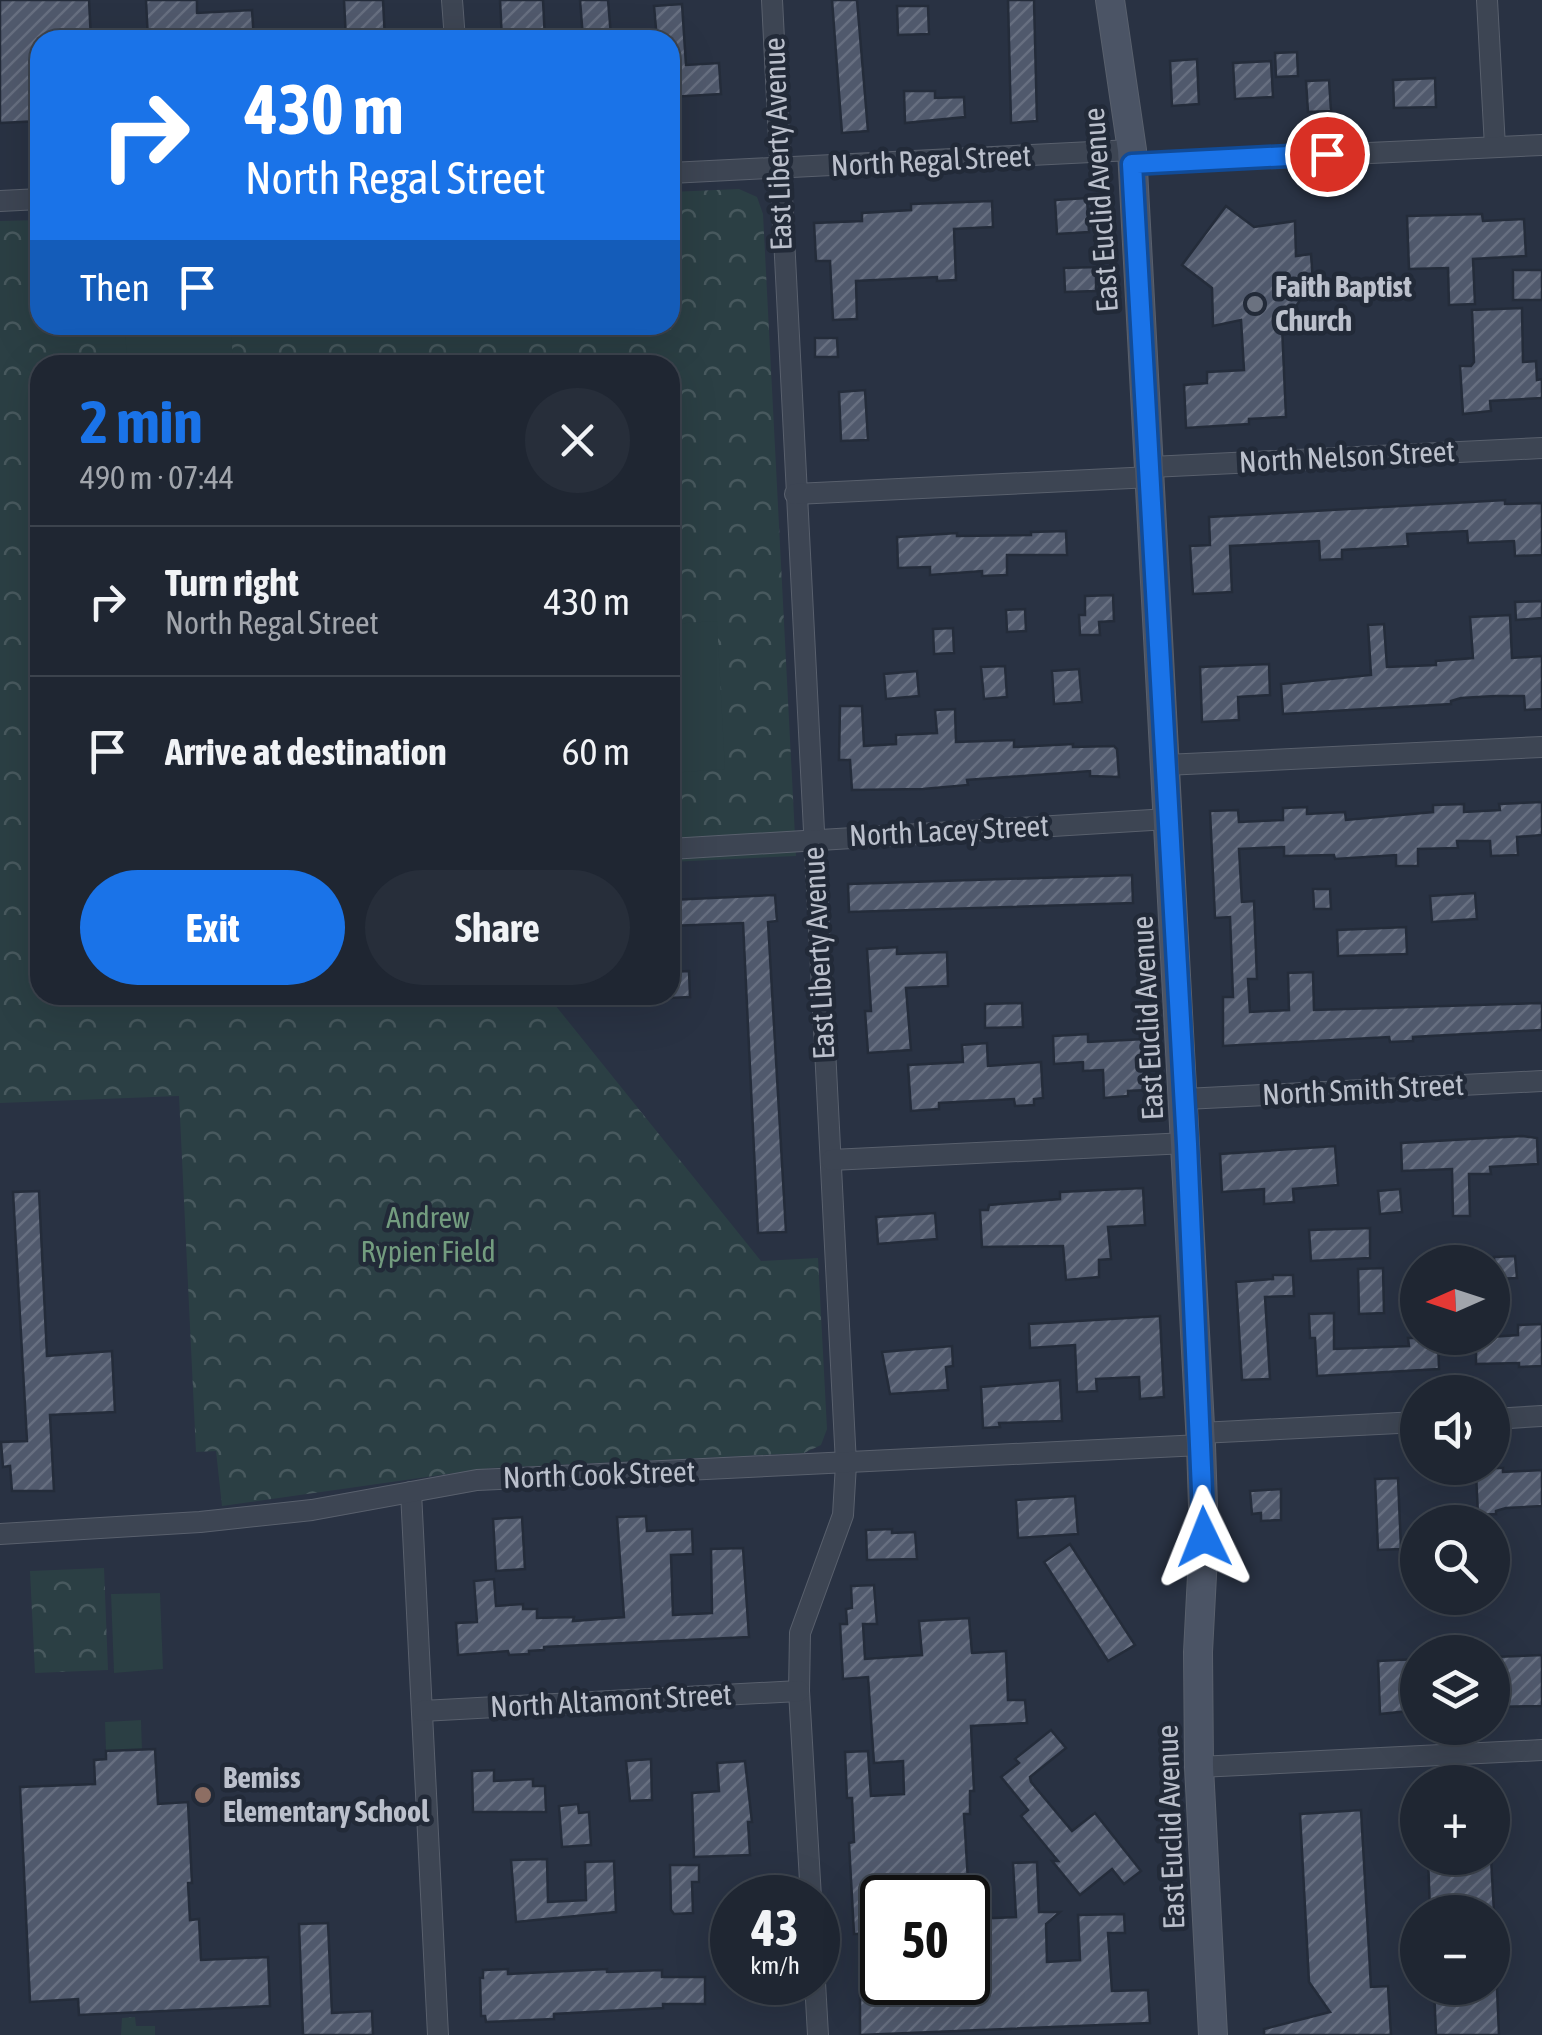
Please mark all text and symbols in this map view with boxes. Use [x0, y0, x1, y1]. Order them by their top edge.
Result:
street label: East Liberty Avenue [756, 37, 798, 251]
text: 430 m [245, 69, 404, 149]
icon: right [80, 70, 210, 200]
street label: East Euclid Avenue [1076, 107, 1124, 313]
pin [1285, 112, 1370, 197]
icon: arrive [1300, 127, 1355, 182]
street label: North Regal Street [830, 138, 1032, 182]
text: North Regal Street [245, 152, 546, 204]
icon: arrive [170, 260, 225, 315]
text: Then [80, 266, 150, 309]
place label: Faith Baptist Church [1275, 269, 1412, 337]
marker: Faith Baptist Church [1244, 293, 1266, 315]
text: 2 min [80, 387, 203, 456]
button: close [525, 388, 630, 493]
street label: North Nelson Street [1238, 433, 1456, 479]
text: 490 m · 07:44 [80, 459, 234, 496]
text: Turn right [165, 561, 299, 604]
icon: right [80, 574, 135, 629]
text: 430 m [544, 580, 630, 623]
text: North Regal Street [165, 604, 379, 641]
icon: arrive [80, 724, 135, 779]
text: Arrive at destination [165, 730, 447, 773]
text: 60 m [562, 730, 630, 773]
street label: North Lacey Street [848, 808, 1050, 852]
street label: East Liberty Avenue [795, 846, 841, 1060]
button: Exit [80, 870, 345, 985]
button: Share [365, 870, 630, 985]
street label: East Euclid Avenue [1125, 915, 1169, 1121]
street label: North Smith Street [1261, 1067, 1465, 1111]
park label: Andrew Rypien Field [360, 1200, 496, 1268]
north arrow [1400, 1245, 1510, 1355]
map controls [1400, 1245, 1510, 2005]
button: sound [1400, 1375, 1510, 1485]
street label: North Cook Street [502, 1454, 696, 1494]
position arrow [1152, 1485, 1256, 1589]
button: search [1400, 1505, 1510, 1615]
button: layers [1400, 1635, 1510, 1745]
street label: North Altamont Street [489, 1677, 733, 1723]
street label: East Euclid Avenue [1149, 1724, 1191, 1930]
place label: Bemiss Elementary School [223, 1760, 430, 1828]
button: + [1400, 1765, 1510, 1875]
marker: Bemiss Elementary School [192, 1784, 214, 1806]
speed limit sign: 50 [860, 1875, 990, 2005]
button: − [1400, 1895, 1510, 2005]
text: 43 [751, 1899, 798, 1957]
text: km/h [750, 1951, 800, 1979]

